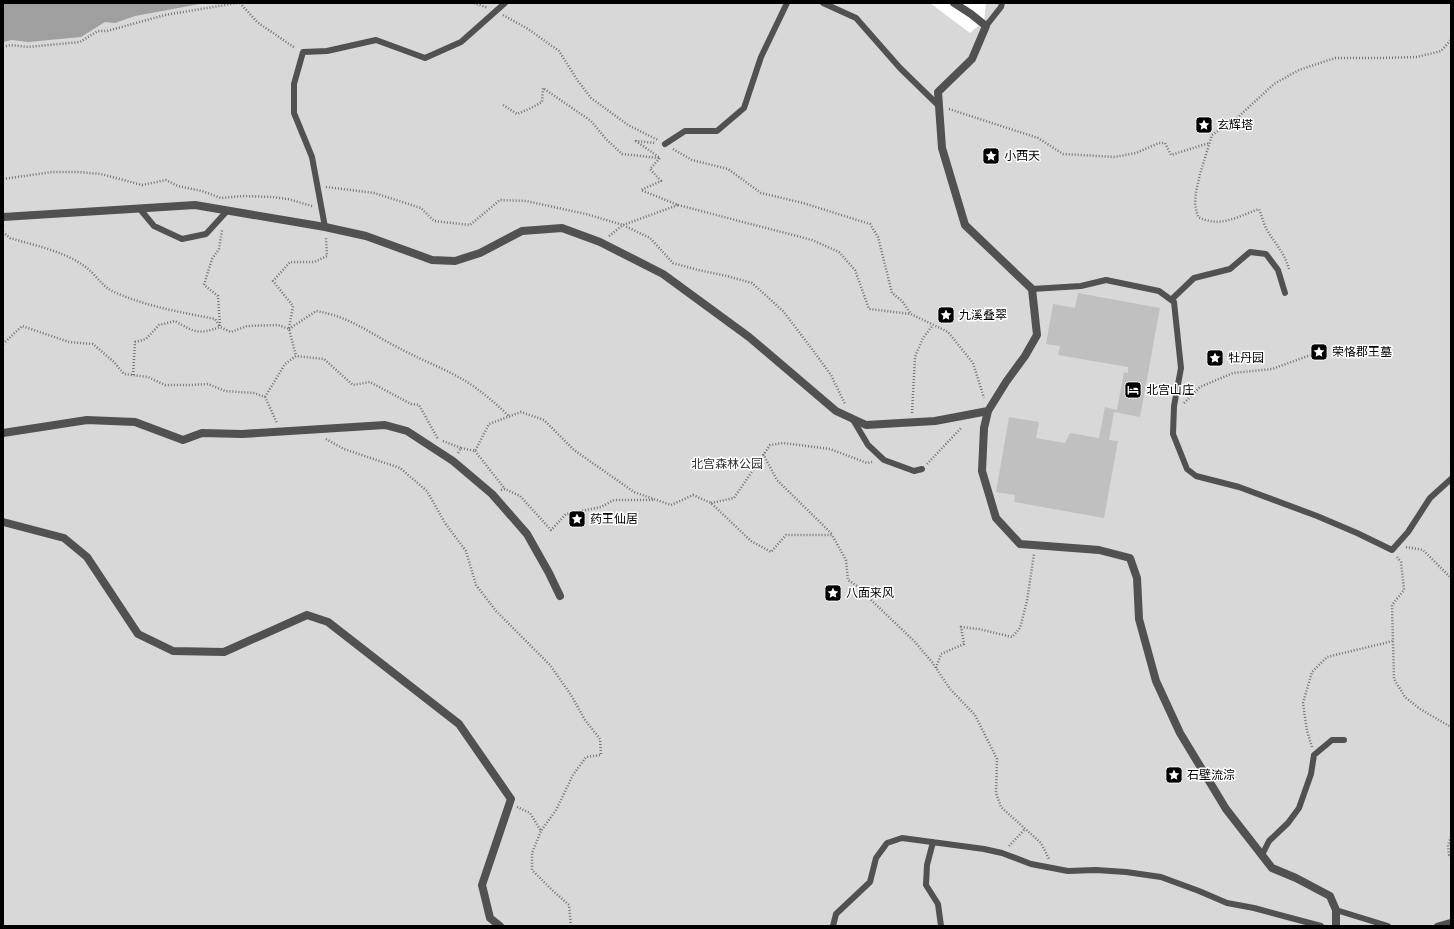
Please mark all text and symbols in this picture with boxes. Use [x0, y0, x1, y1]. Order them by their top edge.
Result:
place icon: 玄辉塔 [1194, 115, 1214, 135]
place label: 玄辉塔 [1217, 118, 1253, 132]
place icon: 小西天 [981, 146, 1001, 166]
place label: 小西天 [1004, 149, 1040, 163]
place icon: 九溪叠翠 [936, 305, 956, 325]
place label: 九溪叠翠 [959, 308, 1007, 322]
place icon: 荣恪郡王墓 [1309, 342, 1329, 362]
place label: 荣恪郡王墓 [1332, 345, 1392, 359]
place icon: 牡丹园 [1205, 348, 1225, 368]
place label: 牡丹园 [1228, 351, 1264, 365]
hotel icon: 北宫山庄 [1123, 380, 1143, 400]
place label: 北宫山庄 [1146, 383, 1194, 397]
park label: 北宫森林公园 [691, 457, 763, 471]
place icon: 药王仙居 [567, 509, 587, 529]
place label: 药王仙居 [590, 512, 638, 526]
place icon: 八面来风 [823, 583, 843, 603]
place label: 八面来风 [846, 586, 894, 600]
place icon: 石壁流淙 [1164, 765, 1184, 785]
place label: 石壁流淙 [1187, 768, 1235, 782]

